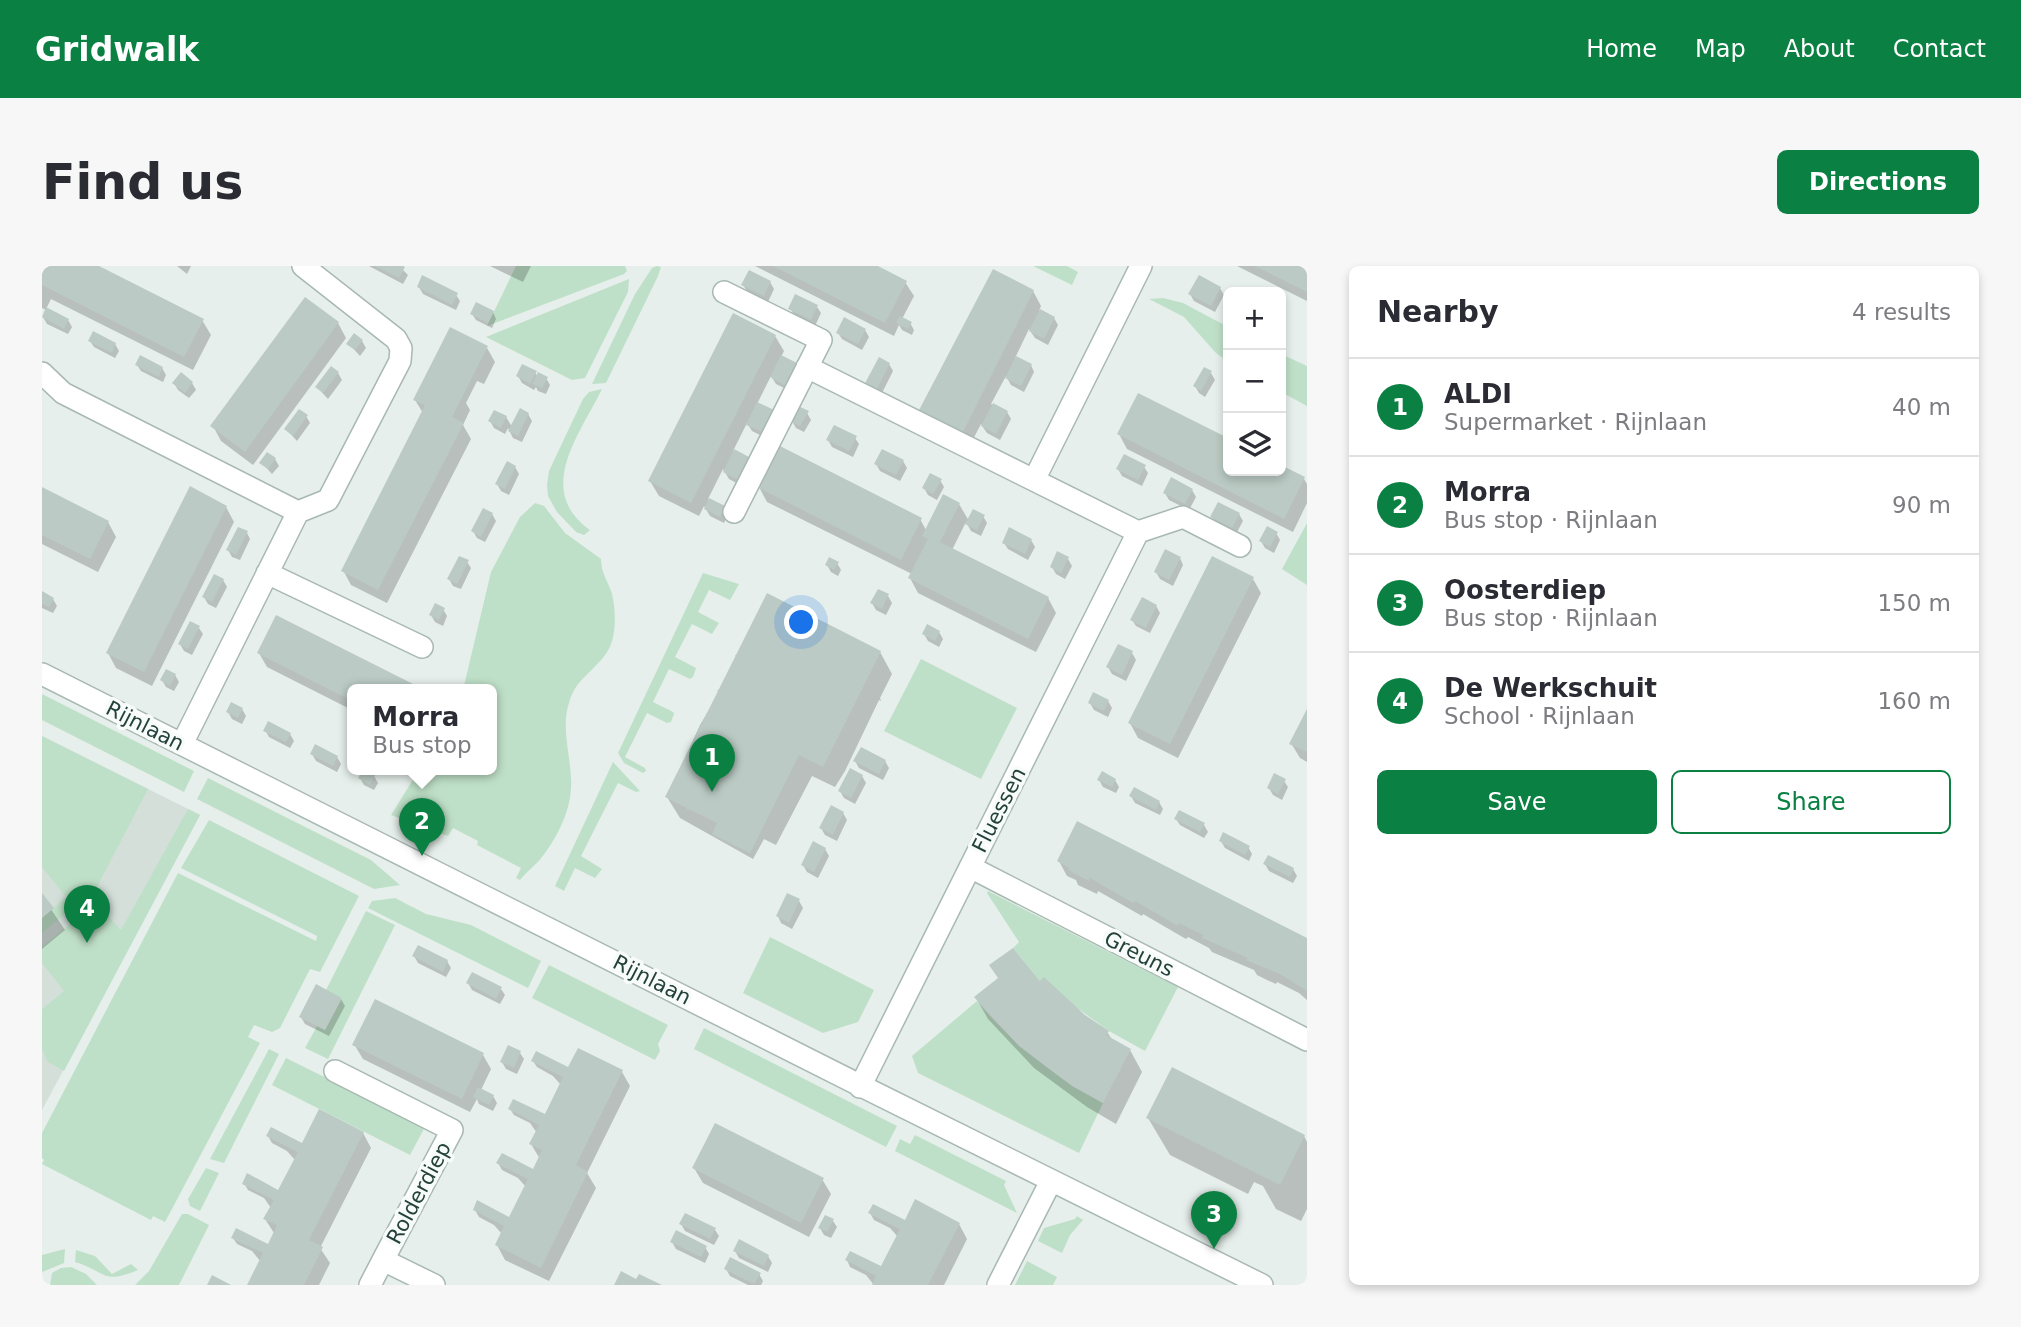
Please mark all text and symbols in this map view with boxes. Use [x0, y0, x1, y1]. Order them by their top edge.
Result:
text: Gridwalk [35, 30, 199, 69]
text: Home [1586, 35, 1657, 63]
text: Map [1695, 35, 1746, 63]
text: About [1784, 35, 1855, 63]
text: Contact [1893, 35, 1986, 63]
button: Directions [1777, 150, 1979, 214]
text: Find us [42, 154, 243, 211]
map controls [1223, 287, 1286, 476]
button: + [1223, 287, 1286, 350]
text: Nearby [1377, 294, 1499, 329]
text: 4 results [1852, 299, 1951, 325]
button: − [1223, 350, 1286, 413]
text: ALDI [1444, 379, 1512, 409]
text: 1 [1392, 394, 1408, 420]
text: 40 m [1892, 394, 1951, 420]
text: Supermarket · Rijnlaan [1444, 409, 1707, 435]
button: layers [1223, 413, 1286, 476]
text: Morra [1444, 477, 1531, 507]
text: 2 [1392, 492, 1408, 518]
text: 90 m [1892, 492, 1951, 518]
text: Bus stop · Rijnlaan [1444, 507, 1658, 533]
text: Oosterdiep [1444, 575, 1606, 605]
text: 3 [1392, 590, 1408, 616]
text: 150 m [1877, 590, 1951, 616]
your location [784, 605, 818, 639]
text: Bus stop · Rijnlaan [1444, 605, 1658, 631]
text: De Werkschuit [1444, 673, 1657, 703]
popup [347, 684, 497, 775]
text: 4 [1392, 688, 1408, 714]
text: 160 m [1877, 688, 1951, 714]
street label: Rijnlaan [102, 696, 188, 756]
text: Morra [372, 702, 459, 732]
text: School · Rijnlaan [1444, 703, 1635, 729]
text: Bus stop [372, 732, 472, 758]
pin: 1 [689, 734, 735, 792]
street label: Fluessen [967, 763, 1031, 857]
button: Save [1377, 770, 1657, 834]
button: Share [1671, 770, 1951, 834]
pin: 2 [399, 798, 445, 856]
pin: 4 [64, 885, 110, 943]
street label: Greuns [1100, 926, 1178, 982]
street label: Rijnlaan [609, 950, 695, 1010]
street label: Rolderdiep [382, 1138, 456, 1248]
pin: 3 [1191, 1191, 1237, 1249]

